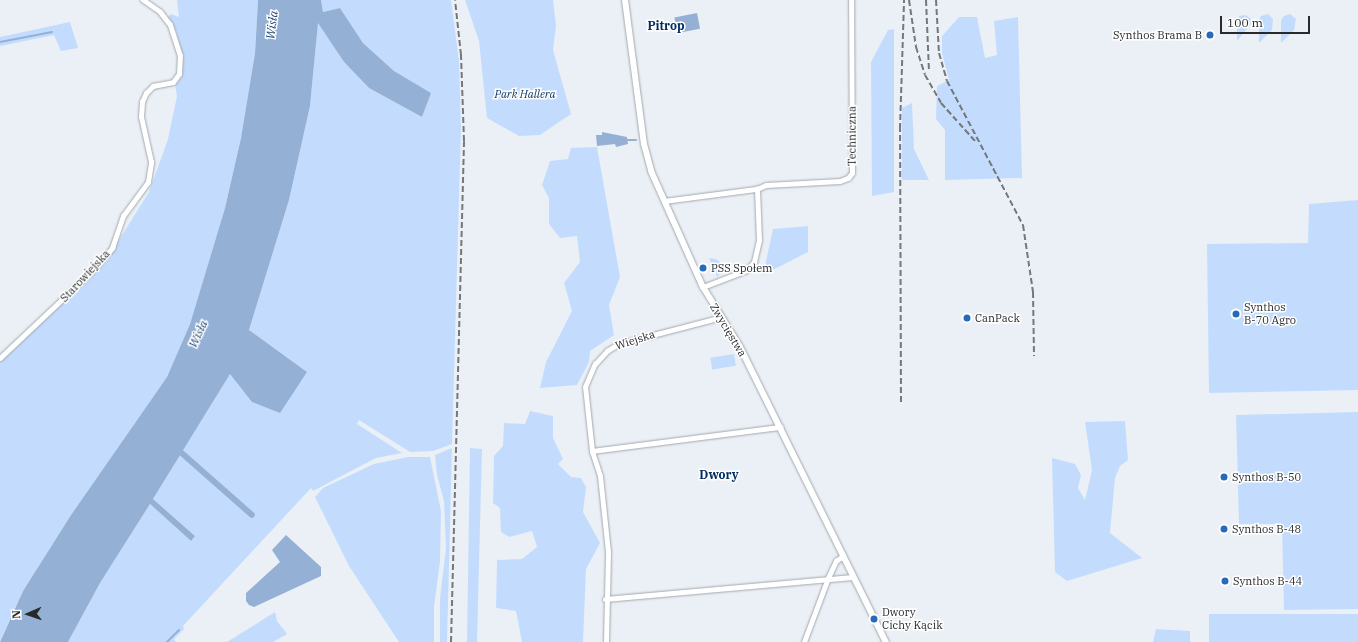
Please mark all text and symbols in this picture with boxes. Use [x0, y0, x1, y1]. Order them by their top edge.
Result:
scale bar [1222, 8, 1312, 34]
water label: Wisła [263, 10, 281, 40]
text: 100 m [1227, 15, 1263, 30]
district label: Pitrop [647, 19, 685, 33]
place label: Synthos Brama B [1113, 28, 1202, 42]
marker: Synthos Brama B [1205, 30, 1215, 40]
park label: Park Hallera [495, 87, 555, 101]
street label: Techniczna [845, 106, 859, 166]
street label: Starowiejska [58, 247, 112, 305]
place label: PSS Społem [711, 261, 773, 275]
marker: PSS Społem [698, 263, 708, 273]
street label: Zwycięstwa [707, 301, 749, 359]
place label: Synthos B-70 Agro [1244, 301, 1296, 327]
marker: Synthos B-70 Agro [1231, 309, 1241, 319]
place label: CanPack [975, 311, 1020, 325]
marker: CanPack [962, 313, 972, 323]
water label: Wisła [185, 318, 211, 350]
street label: Wiejska [613, 327, 657, 353]
district label: Dwory [699, 468, 739, 482]
place label: Synthos B-50 [1232, 470, 1301, 484]
marker: Synthos B-50 [1219, 472, 1229, 482]
place label: Synthos B-48 [1232, 522, 1301, 536]
marker: Synthos B-48 [1219, 524, 1229, 534]
place label: Synthos B-44 [1233, 574, 1302, 588]
marker: Synthos B-44 [1220, 576, 1230, 586]
north arrow [8, 594, 48, 634]
place label: Dwory Cichy Kącik [882, 606, 943, 632]
text: N [9, 610, 23, 619]
marker: Dwory Cichy Kącik [869, 614, 879, 624]

